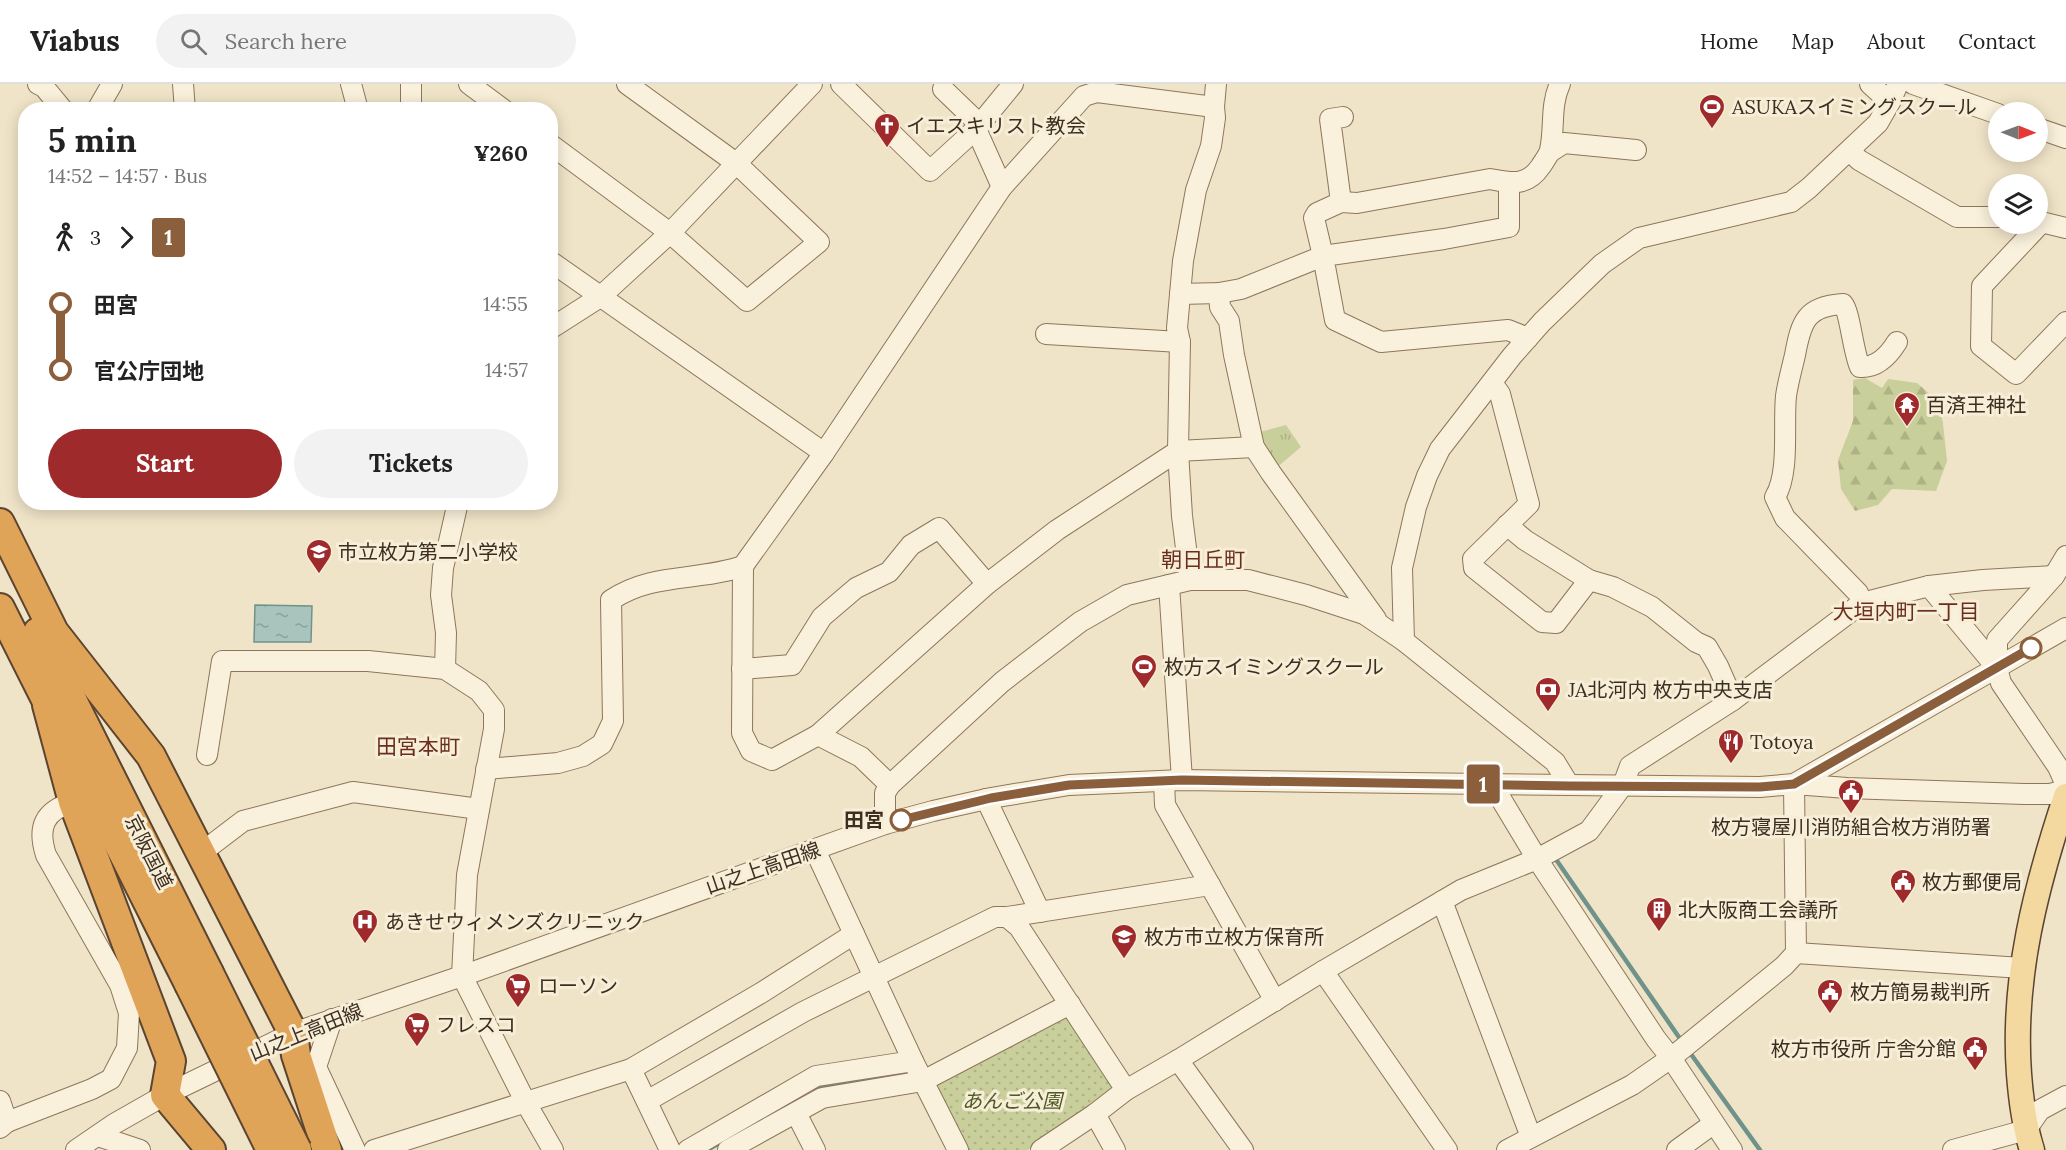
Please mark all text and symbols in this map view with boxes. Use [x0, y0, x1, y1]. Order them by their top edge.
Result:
search box [156, 14, 576, 68]
text: Viabus [30, 23, 120, 59]
icon: search [177, 25, 210, 58]
text: Search here [225, 27, 347, 55]
text: Home [1700, 28, 1758, 55]
text: Map [1791, 28, 1834, 55]
text: About [1867, 28, 1925, 55]
text: Contact [1958, 28, 2036, 55]
sports icon: ASUKAスイミングスクール [1697, 92, 1727, 130]
place label: ASUKAスイミングスクール [1731, 94, 1977, 119]
north arrow [1988, 102, 2048, 162]
map controls [1988, 102, 2048, 234]
church icon: イエスキリスト教会 [872, 111, 902, 149]
place label: イエスキリスト教会 [906, 113, 1086, 138]
text: 5 min [48, 119, 137, 161]
text: ¥260 [474, 139, 528, 167]
text: 14:52 – 14:57 · Bus [48, 163, 207, 188]
button: layers [1988, 174, 2048, 234]
icon: walk [48, 221, 81, 254]
icon: forward [110, 221, 143, 254]
text: 1 [164, 224, 173, 251]
text: 3 [90, 225, 101, 250]
text: 田宮 [94, 291, 138, 319]
text: 14:55 [483, 291, 528, 316]
text: 官公庁団地 [94, 357, 204, 385]
text: 14:57 [485, 357, 528, 382]
temple icon: 百済王神社 [1892, 390, 1922, 428]
place label: 百済王神社 [1926, 392, 2026, 417]
button: Start [48, 429, 282, 498]
button: Tickets [294, 429, 528, 498]
school or university icon: 市立枚方第二小学校 [304, 537, 334, 575]
place label: 市立枚方第二小学校 [338, 539, 518, 564]
district label: 朝日丘町 [1161, 546, 1245, 573]
district label: 大垣内町一丁目 [1833, 598, 1980, 625]
unlabelled marker [2020, 637, 2042, 659]
sports icon: 枚方スイミングスクール [1129, 652, 1159, 690]
place label: 枚方スイミングスクール [1164, 654, 1384, 679]
bank icon: JA北河内 枚方中央支店 [1533, 675, 1563, 713]
place label: JA北河内 枚方中央支店 [1567, 677, 1773, 702]
restaurant icon: Totoya [1716, 727, 1746, 765]
place label: Totoya [1750, 729, 1814, 754]
district label: 田宮本町 [376, 733, 460, 760]
line badge: 1 [1464, 764, 1502, 804]
text: 1 [1479, 771, 1487, 798]
public building icon: 枚方寝屋川消防組合枚方消防署 [1836, 777, 1866, 815]
place label: 田宮 [844, 807, 884, 832]
marker: 田宮 [890, 809, 912, 831]
street label: 京阪国道 [120, 810, 179, 893]
place label: 枚方寝屋川消防組合枚方消防署 [1711, 814, 1991, 839]
street label: 山之上高田線 [702, 836, 824, 899]
public building icon: 枚方郵便局 [1888, 867, 1918, 905]
place label: 枚方郵便局 [1922, 869, 2022, 894]
building icon: 北大阪商工会議所 [1644, 895, 1674, 933]
place label: 北大阪商工会議所 [1678, 897, 1838, 922]
hospital icon: あきせウィメンズクリニック [350, 907, 380, 945]
place label: あきせウィメンズクリニック [385, 909, 645, 934]
school or university icon: 枚方市立枚方保育所 [1109, 922, 1139, 960]
place label: 枚方市立枚方保育所 [1144, 924, 1324, 949]
supermarket icon: ローソン [503, 971, 533, 1009]
place label: ローソン [538, 973, 618, 998]
public building icon: 枚方簡易裁判所 [1815, 977, 1845, 1015]
place label: 枚方簡易裁判所 [1850, 979, 1990, 1004]
street label: 山之上高田線 [245, 997, 366, 1066]
supermarket icon: フレスコ [402, 1010, 432, 1048]
place label: フレスコ [436, 1012, 516, 1037]
public building icon: 枚方市役所 庁舎分館 [1960, 1034, 1990, 1072]
place label: 枚方市役所 庁舎分館 [1771, 1036, 1956, 1061]
park label: あんご公園 [962, 1088, 1065, 1113]

